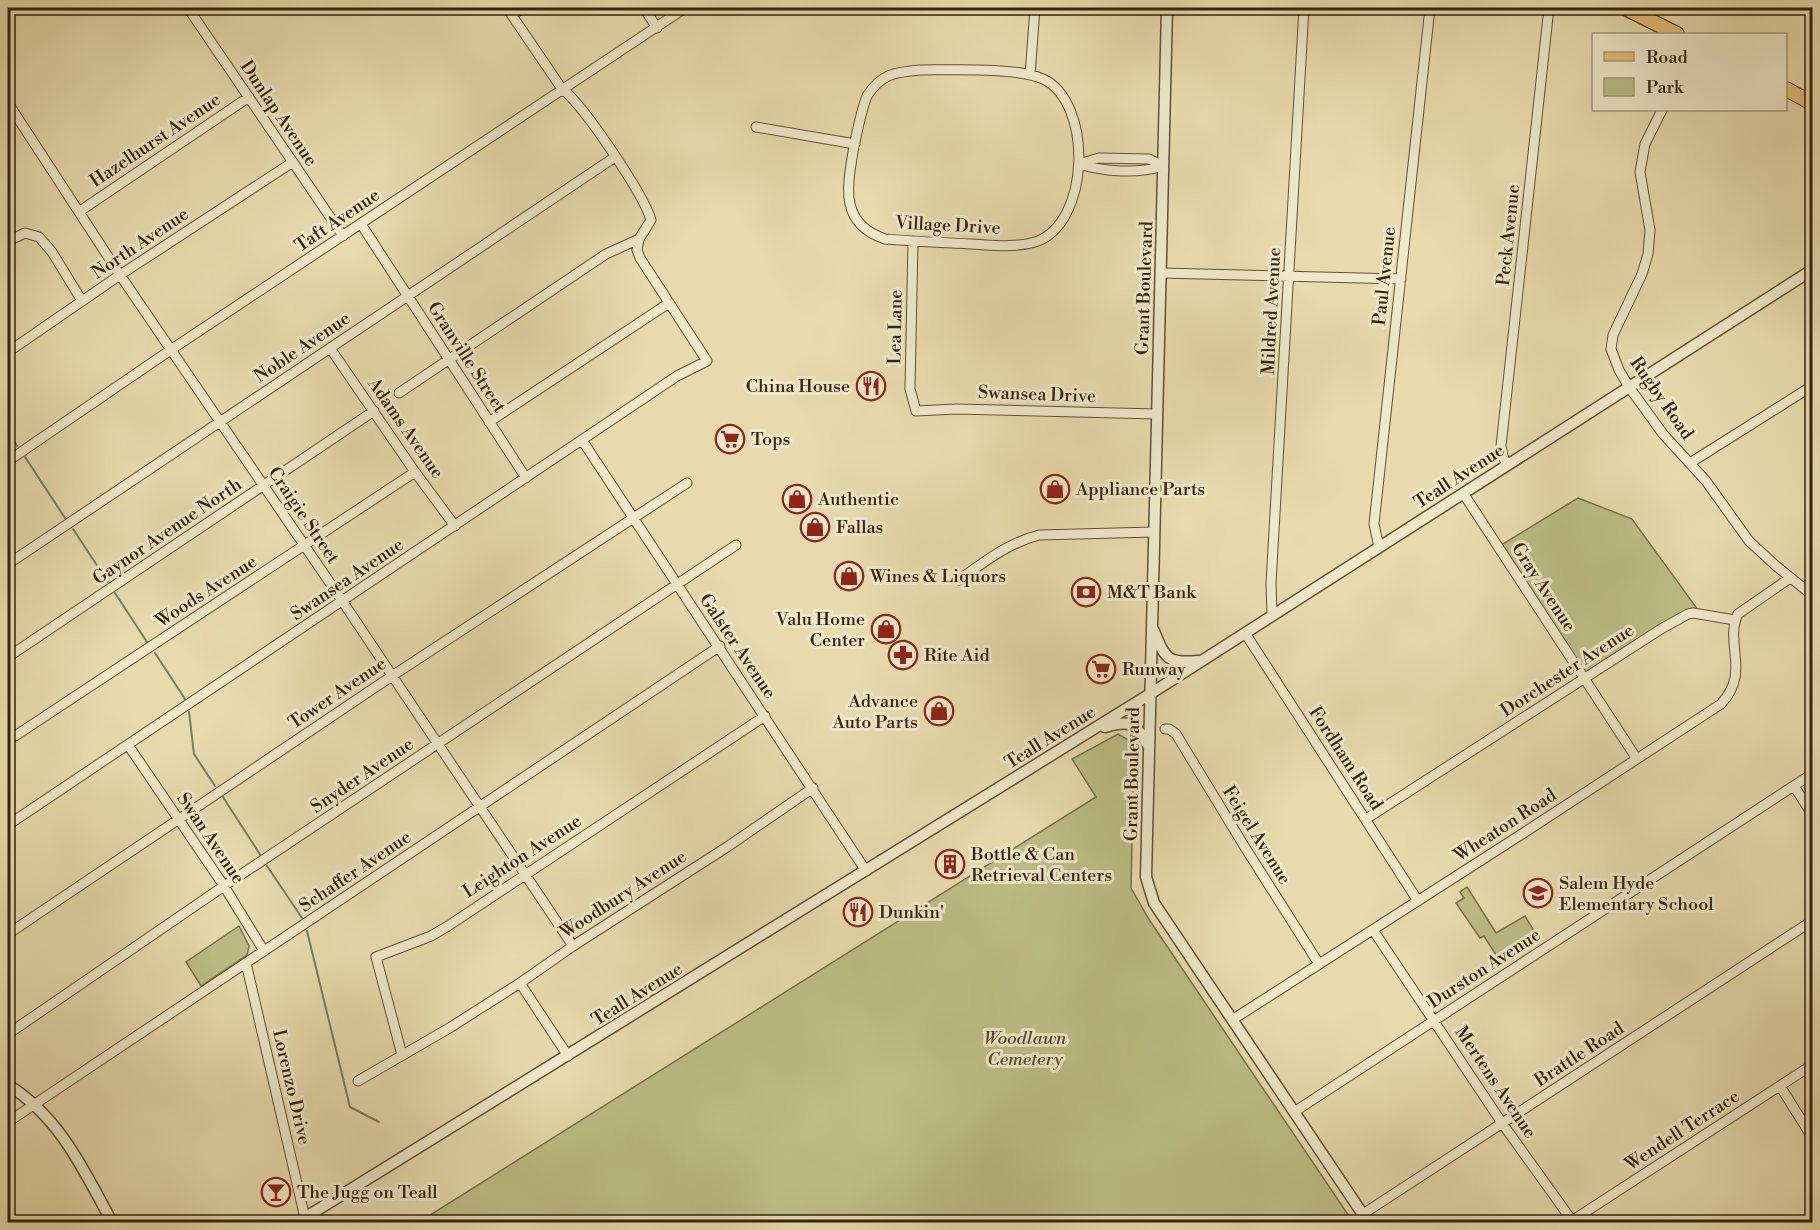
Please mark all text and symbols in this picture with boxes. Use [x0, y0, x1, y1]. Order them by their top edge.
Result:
legend [1592, 33, 1787, 111]
text: Road [1646, 46, 1689, 69]
street label: Dunlap Avenue [235, 56, 322, 171]
text: Park [1646, 76, 1685, 99]
street label: Hazelhurst Avenue [86, 88, 225, 193]
street label: Peck Avenue [1492, 183, 1525, 287]
street label: Taft Avenue [291, 184, 384, 257]
street label: North Avenue [87, 203, 193, 284]
street label: Village Drive [894, 211, 1001, 240]
street label: Grant Boulevard [1131, 220, 1158, 355]
street label: Paul Avenue [1368, 226, 1401, 327]
street label: Mildred Avenue [1257, 247, 1286, 375]
street label: Lea Lane [883, 289, 908, 365]
street label: Granville Street [422, 297, 511, 418]
street label: Noble Avenue [250, 307, 355, 388]
street label: Rugby Road [1625, 352, 1699, 445]
restaurant icon: China House [855, 370, 887, 402]
street label: Adams Avenue [362, 373, 449, 483]
place label: China House [746, 375, 850, 398]
street label: Swansea Drive [978, 381, 1096, 408]
supermarket icon: Tops [714, 423, 746, 455]
place label: Tops [751, 428, 791, 451]
street label: Teall Avenue [1410, 439, 1509, 514]
street label: Craigie Street [263, 462, 345, 569]
street label: Gaynor Avenue North [88, 473, 247, 590]
shop icon: Appliance Parts [1039, 473, 1071, 505]
place label: Appliance Parts [1075, 478, 1205, 501]
shop icon: Authentic [781, 483, 813, 515]
place label: Authentic [817, 488, 899, 511]
shop icon: Fallas [799, 511, 831, 543]
place label: Fallas [836, 516, 884, 539]
street label: Swansea Avenue [286, 533, 408, 626]
street label: Gray Avenue [1506, 538, 1581, 636]
street label: Woods Avenue [150, 550, 261, 633]
shop icon: Wines & Liquors [833, 560, 865, 592]
place label: Wines & Liquors [869, 565, 1006, 588]
bank icon: M&T Bank [1070, 576, 1102, 608]
place label: M&T Bank [1107, 581, 1197, 604]
street label: Galster Avenue [694, 589, 781, 703]
place label: Valu Home Center [775, 608, 865, 652]
shop icon: Valu Home Center [870, 613, 902, 645]
street label: Dorchester Avenue [1496, 619, 1638, 722]
pharmacy icon: Rite Aid [887, 639, 919, 671]
place label: Rite Aid [924, 644, 990, 667]
street label: Tower Avenue [284, 652, 391, 735]
supermarket icon: Runway [1085, 653, 1117, 685]
place label: Runway [1122, 658, 1186, 681]
place label: Advance Auto Parts [832, 690, 918, 734]
shop icon: Advance Auto Parts [923, 695, 955, 727]
street label: Teall Avenue [1001, 700, 1100, 774]
street label: Fordham Road [1303, 702, 1388, 815]
street label: Grant Boulevard [1120, 706, 1145, 841]
street label: Snyder Avenue [306, 732, 418, 818]
street label: Feigel Avenue [1217, 782, 1296, 889]
street label: Wheaton Road [1449, 783, 1562, 868]
street label: Swan Avenue [172, 788, 250, 888]
street label: Leighton Avenue [459, 809, 586, 903]
street label: Schaffer Avenue [295, 825, 416, 917]
place label: Bottle & Can Retrieval Centers [970, 843, 1112, 887]
street label: Woodbury Avenue [555, 845, 691, 944]
building icon: Bottle & Can Retrieval Centers [934, 848, 966, 880]
place label: Salem Hyde Elementary School [1559, 872, 1714, 916]
school or university icon: Salem Hyde Elementary School [1522, 877, 1554, 909]
restaurant icon: Dunkin' [842, 896, 874, 928]
place label: Dunkin' [879, 901, 944, 924]
street label: Durston Avenue [1423, 923, 1545, 1013]
street label: Teall Avenue [588, 957, 687, 1031]
street label: Brattle Road [1529, 1016, 1629, 1092]
street label: Mertens Avenue [1450, 1022, 1542, 1143]
street label: Lorenzo Drive [267, 1027, 316, 1147]
park label: Woodlawn Cemetery [984, 1027, 1067, 1071]
street label: Wendell Terrace [1620, 1085, 1744, 1177]
bar icon: The Jugg on Teall [260, 1176, 292, 1208]
place label: The Jugg on Teall [297, 1181, 438, 1204]

